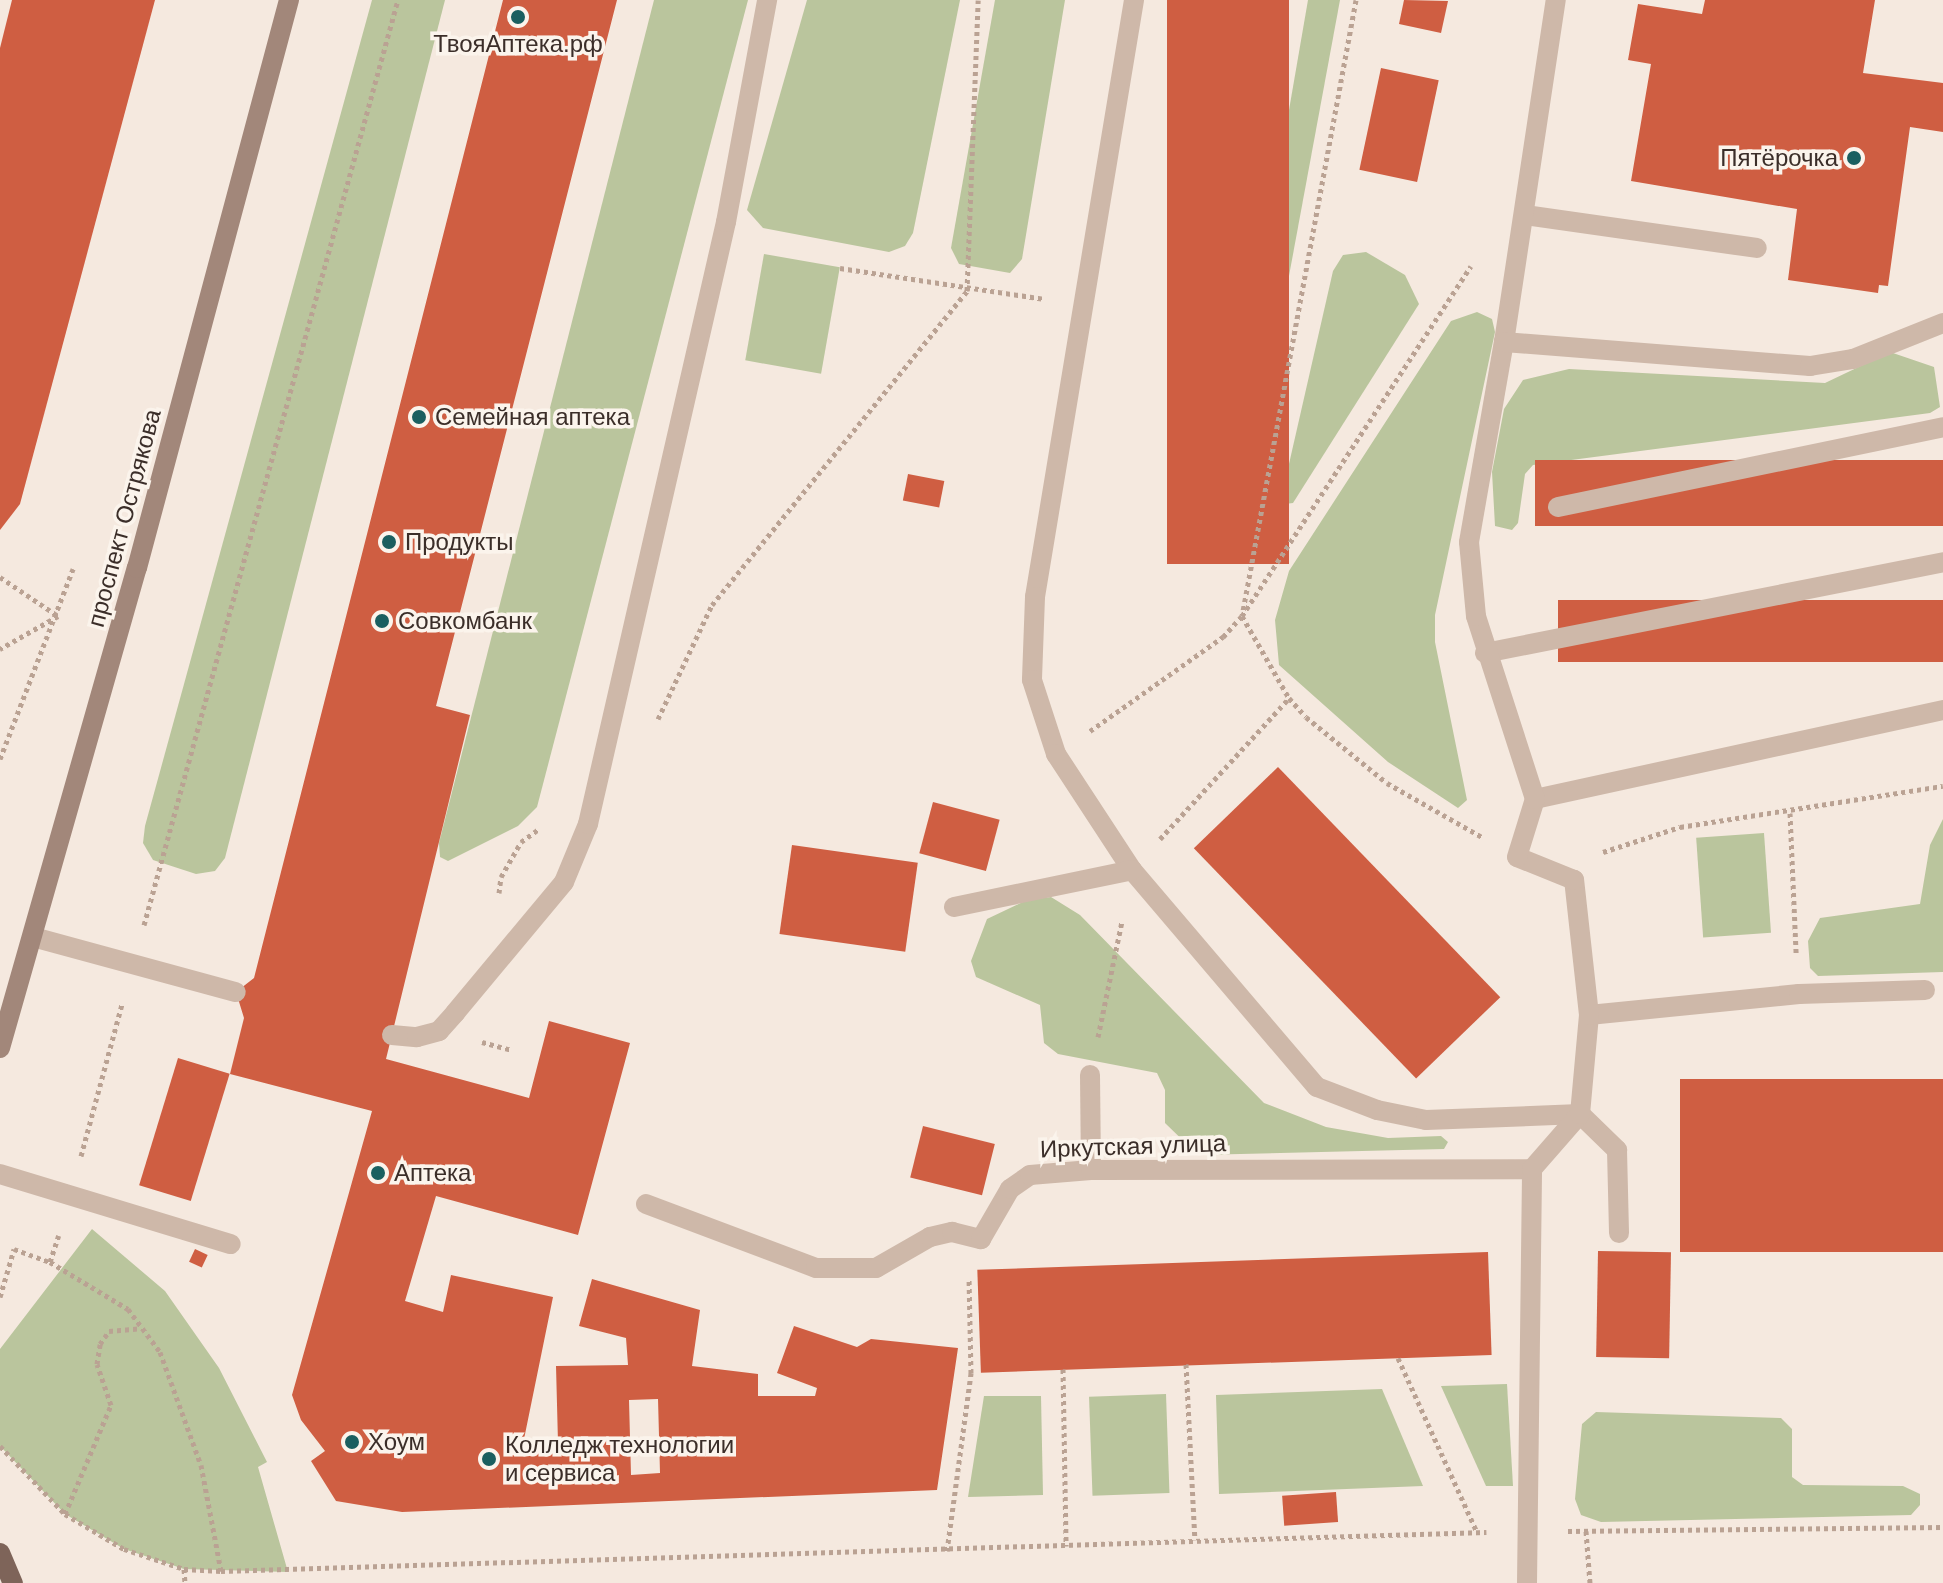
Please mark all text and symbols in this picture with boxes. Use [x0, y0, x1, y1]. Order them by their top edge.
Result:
marker: ТвояАптека.рф [509, 8, 527, 26]
place label: ТвояАптека.рф [433, 30, 603, 58]
place label: Пятёрочка [1720, 144, 1838, 172]
marker: Пятёрочка [1845, 149, 1863, 167]
place label: Семейная аптека [435, 403, 630, 431]
street label: проспект Острякова [81, 406, 167, 630]
marker: Семейная аптека [410, 408, 428, 426]
place label: Продукты [405, 528, 513, 556]
marker: Продукты [380, 533, 398, 551]
place label: Совкомбанк [398, 607, 532, 635]
marker: Совкомбанк [373, 612, 391, 630]
street label: Иркутская улица [1040, 1128, 1226, 1164]
place label: Аптека [394, 1159, 471, 1187]
marker: Аптека [369, 1164, 387, 1182]
place label: Хоум [368, 1428, 425, 1456]
place label: Колледж технологии и сервиса [505, 1431, 734, 1487]
marker: Хоум [343, 1433, 361, 1451]
marker: Колледж технологии и сервиса [480, 1450, 498, 1468]

